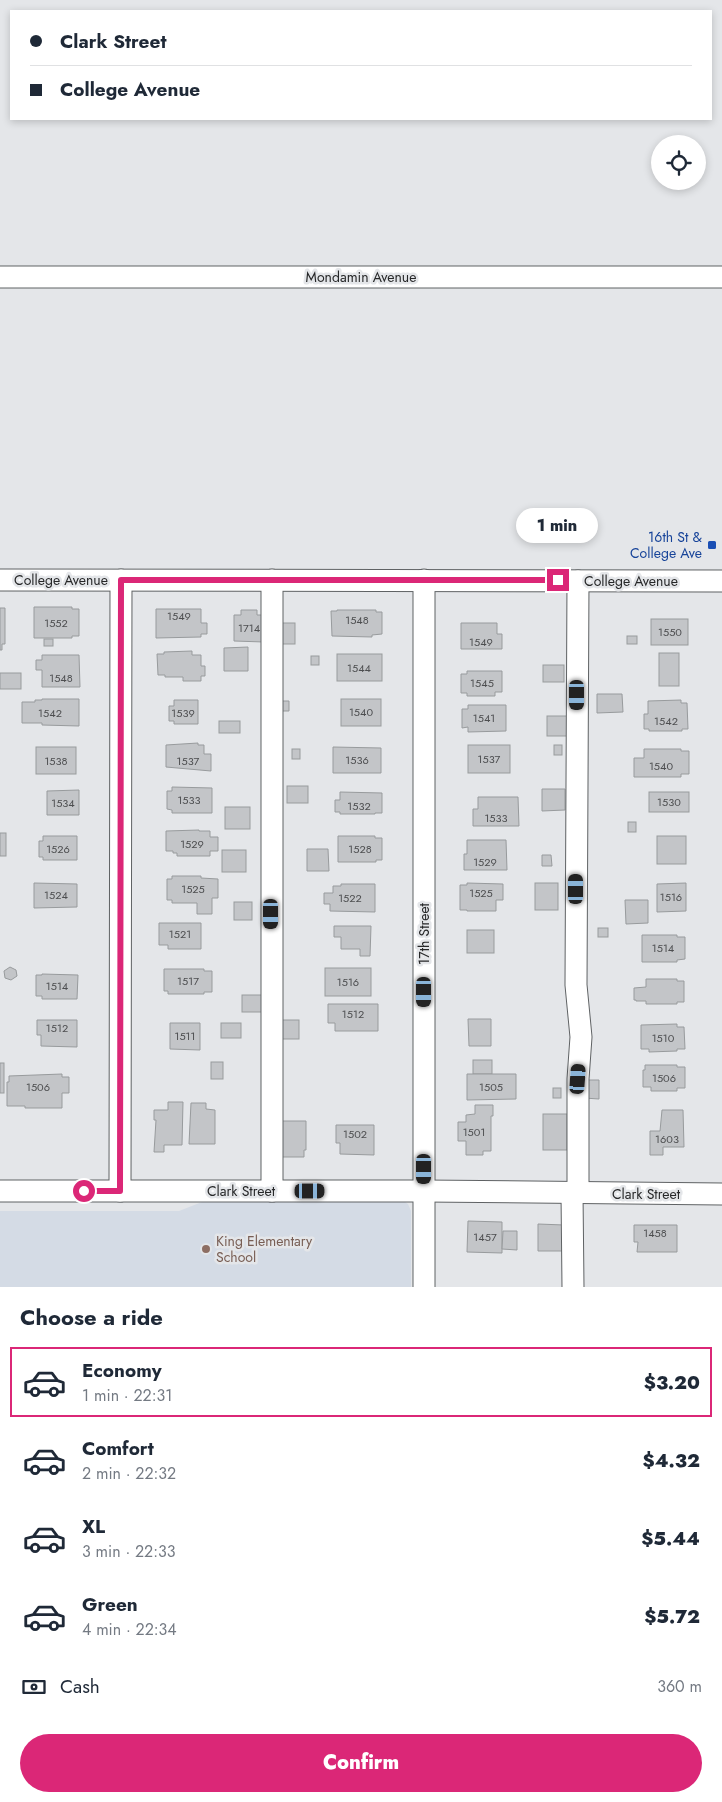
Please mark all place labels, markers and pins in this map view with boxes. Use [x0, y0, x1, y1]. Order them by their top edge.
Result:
place label: 16th St & College Ave [630, 527, 703, 563]
marker: 16th St & College Ave [706, 539, 718, 551]
place label: King Elementary School [216, 1231, 313, 1267]
marker: King Elementary School [200, 1243, 212, 1255]

